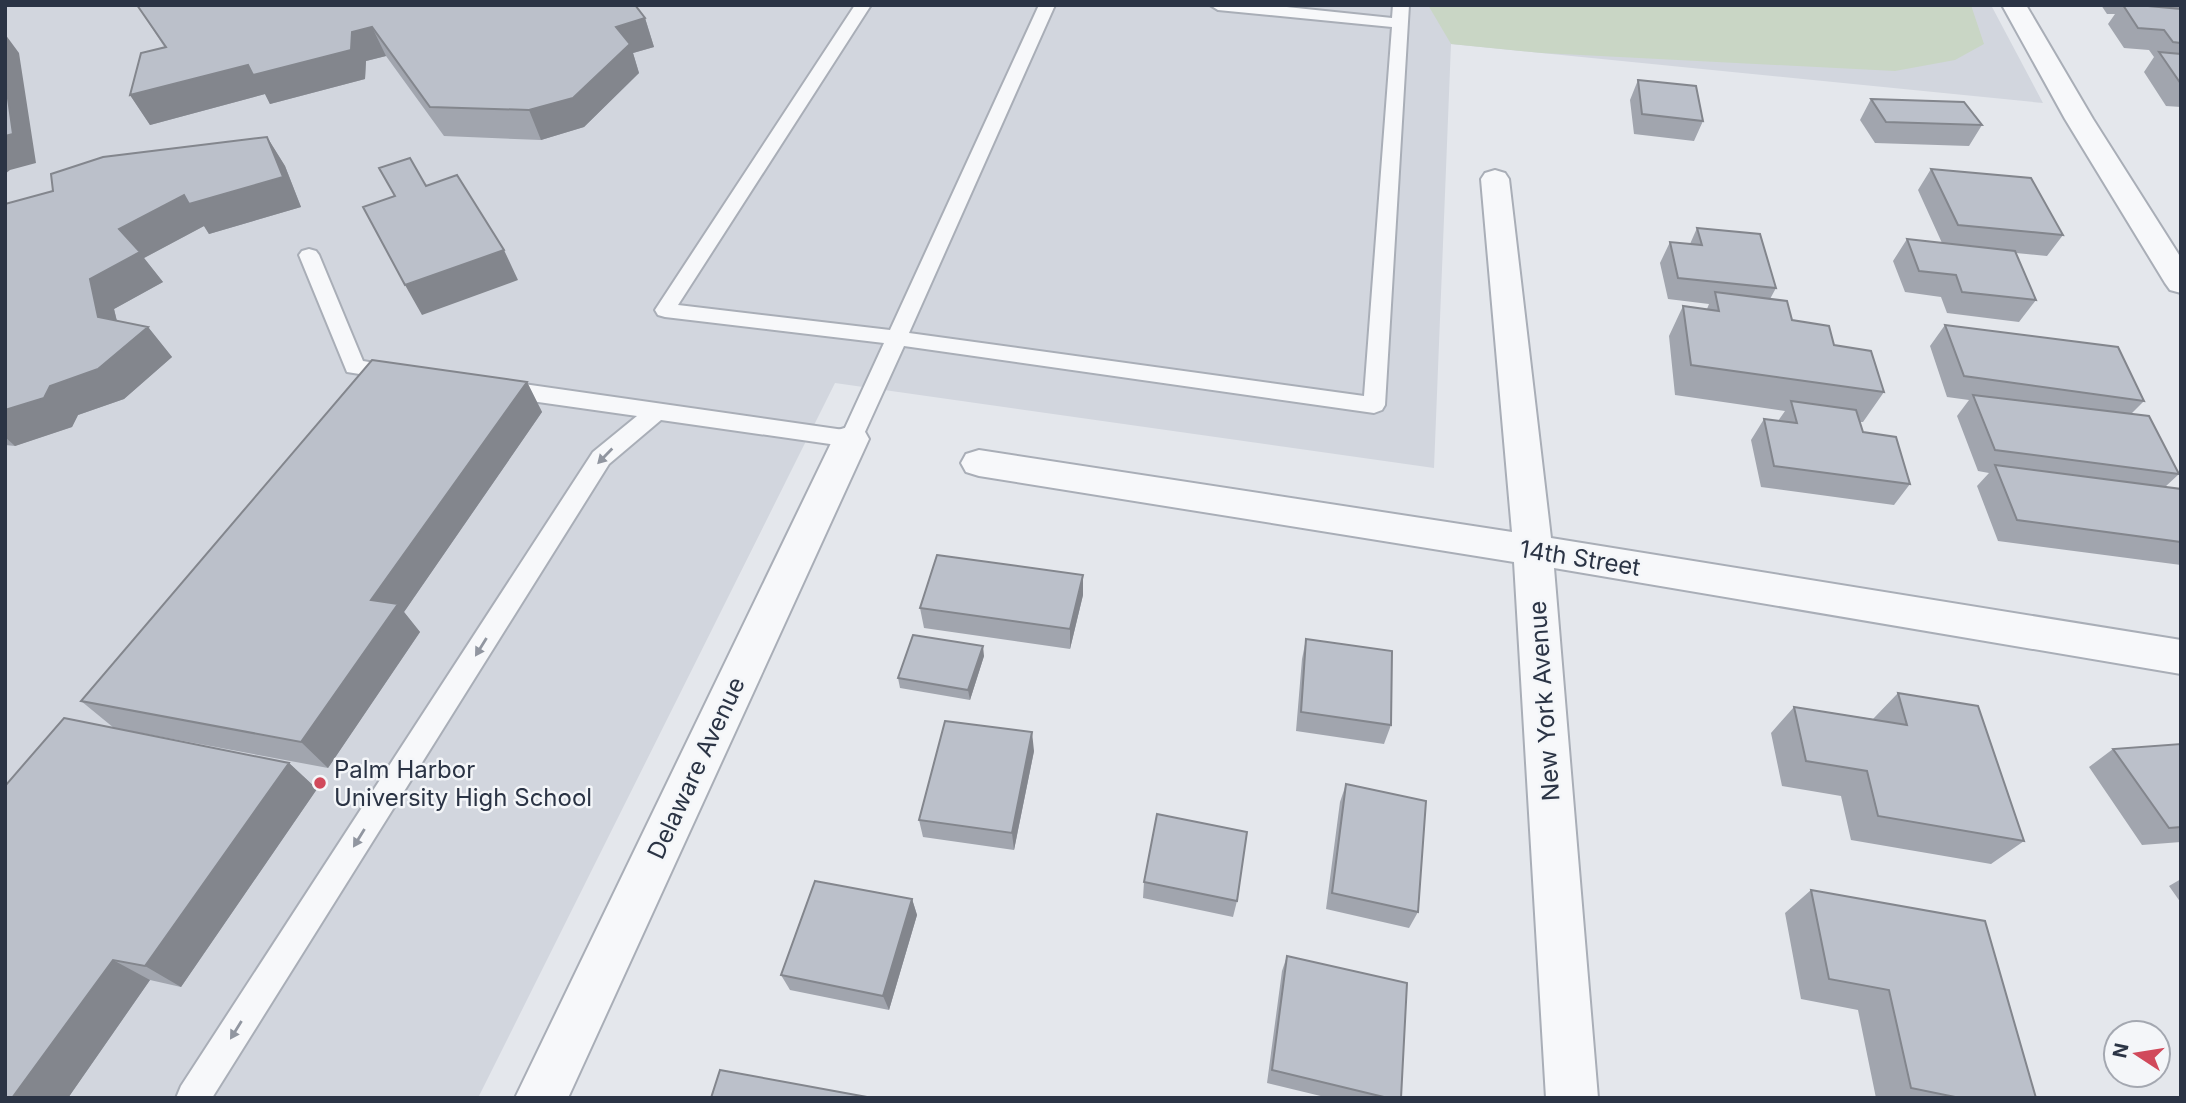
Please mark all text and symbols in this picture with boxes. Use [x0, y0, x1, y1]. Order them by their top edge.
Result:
one-way arrow [596, 448, 613, 465]
street label: 14th Street [1518, 534, 1643, 582]
street label: New York Avenue [1523, 600, 1565, 802]
one-way arrow [474, 637, 487, 656]
street label: Delaware Avenue [641, 672, 751, 864]
place label: Palm Harbor University High School [334, 755, 592, 812]
marker: Palm Harbor University High School [312, 775, 328, 791]
one-way arrow [352, 829, 365, 848]
north arrow [2102, 1019, 2172, 1089]
one-way arrow [230, 1021, 243, 1040]
text: N [2108, 1041, 2134, 1060]

